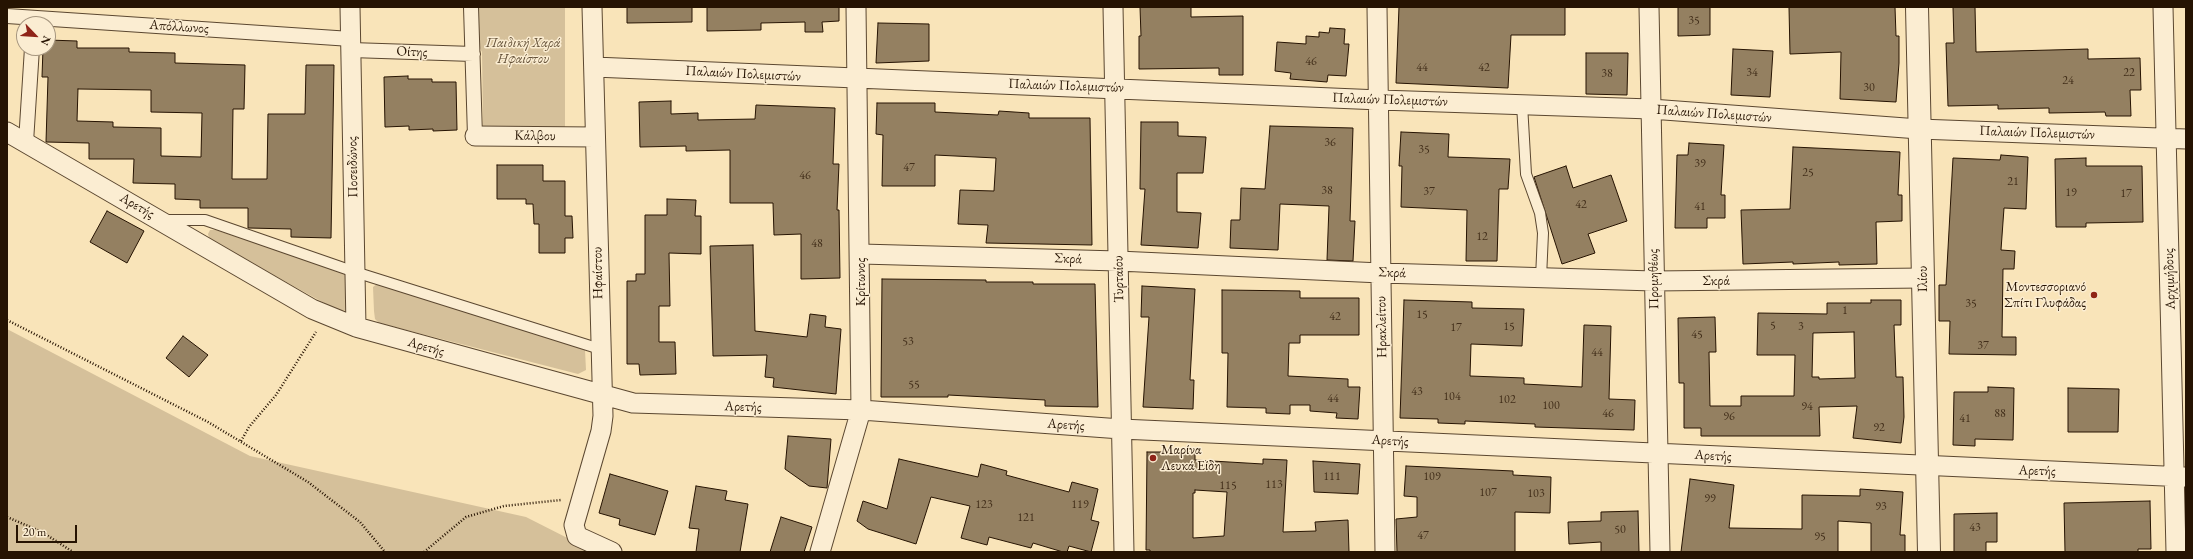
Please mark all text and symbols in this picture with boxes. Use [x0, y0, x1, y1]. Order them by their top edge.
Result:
house number: 35 [1688, 14, 1700, 28]
north arrow [16, 16, 56, 56]
street label: Απόλλωνος [149, 17, 209, 37]
text: N [38, 34, 54, 48]
park label: Παιδική Χαρά Ηφαίστου [486, 35, 560, 68]
street label: Οίτης [396, 43, 428, 61]
house number: 46 [1305, 55, 1317, 69]
house number: 44 [1416, 61, 1428, 75]
house number: 42 [1478, 61, 1490, 75]
street label: Παλαιών Πολεμιστών [685, 63, 801, 85]
house number: 34 [1746, 66, 1758, 80]
house number: 22 [2123, 66, 2135, 80]
house number: 38 [1601, 67, 1613, 81]
house number: 24 [2062, 74, 2074, 88]
street label: Παλαιών Πολεμιστών [1008, 76, 1124, 96]
house number: 30 [1863, 81, 1875, 95]
street label: Παλαιών Πολεμιστών [1332, 90, 1448, 110]
street label: Παλαιών Πολεμιστών [1656, 102, 1772, 126]
street label: Παλαιών Πολεμιστών [1979, 123, 2095, 143]
street label: Κάλβου [514, 127, 556, 145]
street label: Ποσειδώνος [344, 136, 362, 198]
house number: 36 [1324, 136, 1336, 150]
house number: 35 [1418, 143, 1430, 157]
house number: 39 [1694, 157, 1706, 171]
house number: 47 [903, 161, 915, 175]
house number: 25 [1802, 166, 1814, 180]
house number: 46 [799, 169, 811, 183]
house number: 21 [2007, 175, 2019, 189]
house number: 38 [1321, 184, 1333, 198]
house number: 37 [1423, 185, 1435, 199]
house number: 19 [2065, 186, 2077, 200]
house number: 17 [2120, 187, 2132, 201]
street label: Αρετής [117, 189, 157, 223]
house number: 42 [1575, 198, 1587, 212]
house number: 41 [1694, 200, 1706, 214]
house number: 12 [1476, 230, 1488, 244]
house number: 48 [811, 237, 823, 251]
street label: Ηφαίστου [589, 247, 607, 299]
street label: Αρχιμήδους [2161, 248, 2179, 310]
street label: Προμηθέως [1645, 249, 1663, 309]
street label: Σκρά [1054, 250, 1082, 268]
street label: Τυρταίου [1110, 255, 1128, 303]
street label: Κρίτωνος [853, 258, 869, 306]
street label: Σκρά [1378, 264, 1406, 282]
street label: Ιλίου [1914, 266, 1932, 292]
street label: Σκρά [1702, 272, 1730, 290]
place label: Μοντεσσοριανό Σπίτι Γλυφάδας [2004, 279, 2086, 312]
marker: Μοντεσσοριανό Σπίτι Γλυφάδας [2089, 290, 2099, 300]
street label: Ηρακλείτου [1373, 296, 1391, 358]
house number: 35 [1965, 297, 1977, 311]
house number: 1 [1842, 304, 1848, 318]
house number: 15 [1416, 308, 1428, 322]
house number: 42 [1329, 310, 1341, 324]
house number: 5 [1770, 319, 1776, 333]
house number: 15 [1503, 320, 1515, 334]
house number: 3 [1798, 320, 1804, 334]
house number: 17 [1450, 321, 1462, 335]
house number: 45 [1691, 328, 1703, 342]
street label: Αρετής [406, 334, 446, 360]
house number: 53 [902, 335, 914, 349]
house number: 37 [1977, 339, 1989, 353]
house number: 44 [1591, 346, 1603, 360]
house number: 55 [908, 378, 920, 392]
house number: 43 [1411, 385, 1423, 399]
house number: 104 [1443, 390, 1461, 404]
house number: 44 [1327, 392, 1339, 406]
house number: 102 [1498, 393, 1516, 407]
street label: Αρετής [724, 398, 762, 416]
house number: 100 [1542, 399, 1560, 413]
house number: 94 [1801, 400, 1813, 414]
house number: 46 [1602, 407, 1614, 421]
house number: 88 [1994, 407, 2006, 421]
house number: 96 [1723, 410, 1735, 424]
house number: 41 [1959, 412, 1971, 426]
street label: Αρετής [1047, 415, 1085, 435]
house number: 92 [1873, 421, 1885, 435]
street label: Αρετής [1371, 432, 1409, 450]
place label: Μαρίνα Λευκά Είδη [1161, 442, 1221, 474]
street label: Αρετής [1694, 447, 1732, 465]
marker: Μαρίνα Λευκά Είδη [1148, 453, 1158, 463]
street label: Αρετής [2018, 462, 2056, 480]
house number: 111 [1323, 470, 1341, 484]
house number: 109 [1423, 470, 1441, 484]
house number: 113 [1265, 478, 1283, 492]
house number: 115 [1219, 479, 1237, 493]
house number: 107 [1479, 486, 1497, 500]
house number: 103 [1527, 487, 1545, 501]
house number: 99 [1704, 492, 1716, 506]
house number: 123 [975, 498, 993, 512]
house number: 119 [1071, 498, 1089, 512]
house number: 93 [1875, 500, 1887, 514]
house number: 121 [1017, 511, 1035, 525]
scale bar [18, 517, 79, 543]
house number: 43 [1969, 521, 1981, 535]
house number: 50 [1614, 523, 1626, 537]
text: 20 m [23, 524, 46, 540]
house number: 47 [1417, 529, 1429, 543]
house number: 95 [1814, 530, 1826, 544]

